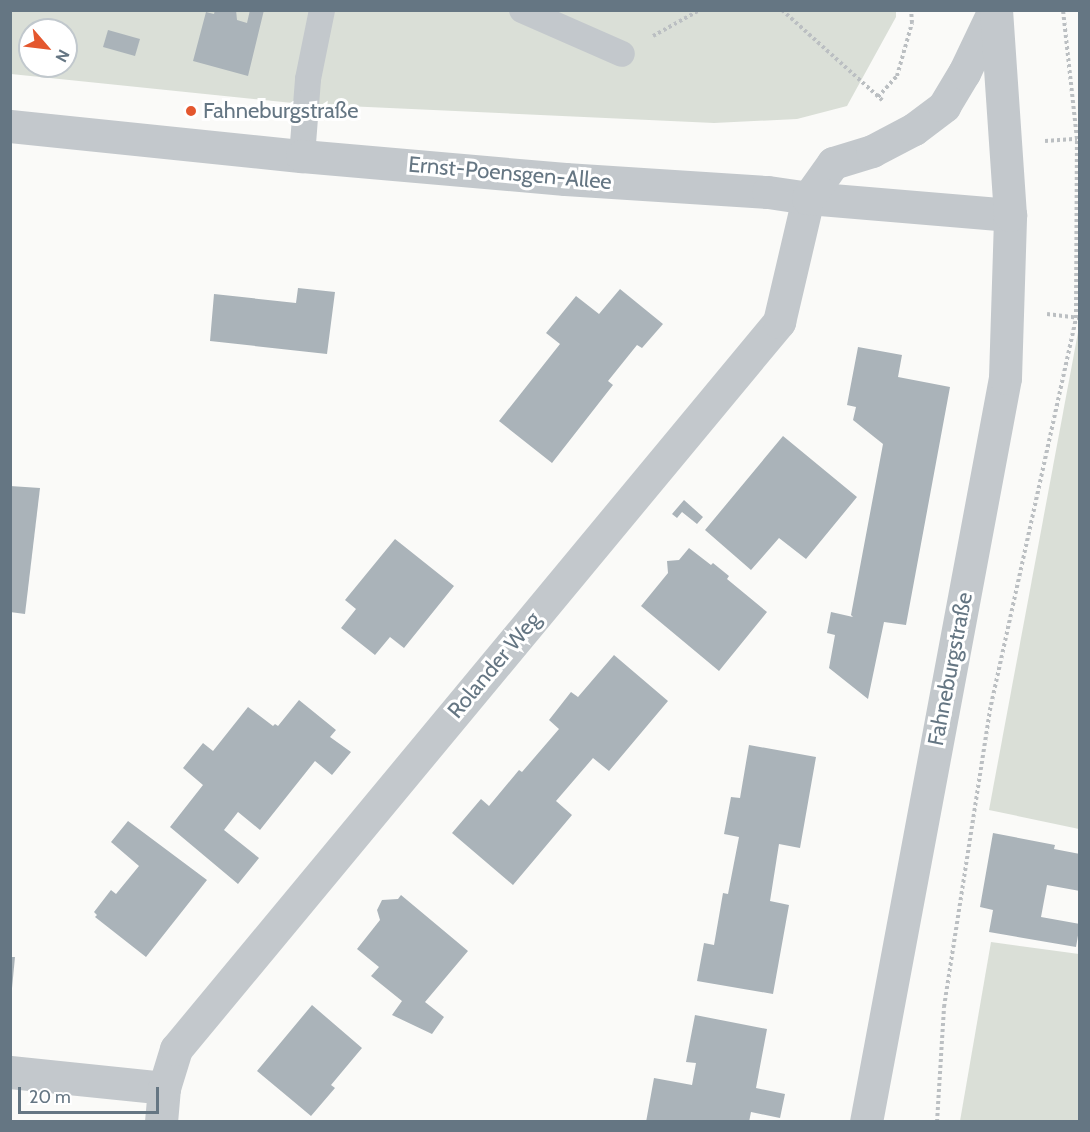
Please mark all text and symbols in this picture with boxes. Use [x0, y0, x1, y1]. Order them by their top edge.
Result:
north arrow [18, 18, 78, 78]
text: N [52, 46, 74, 65]
place label: Fahneburgstraße [203, 98, 359, 124]
marker: Fahneburgstraße [184, 104, 198, 118]
street label: Ernst-Poensgen-Allee [407, 151, 613, 195]
street label: Fahneburgstraße [922, 590, 978, 748]
street label: Rolander Weg [442, 607, 546, 723]
scale bar [21, 1075, 162, 1113]
text: 20 m [29, 1086, 71, 1108]

